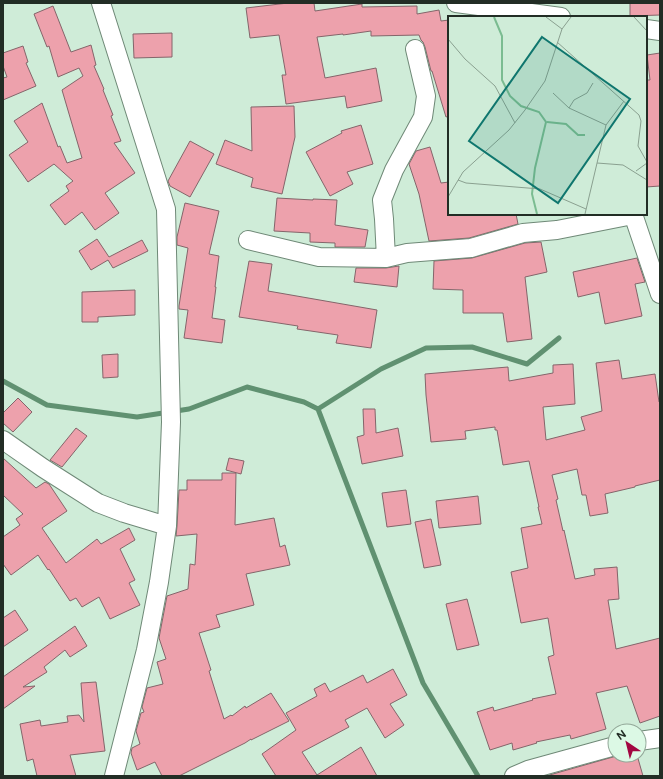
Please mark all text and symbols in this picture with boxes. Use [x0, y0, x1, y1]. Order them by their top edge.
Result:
inset map [448, 16, 647, 215]
north arrow [607, 723, 647, 763]
text: N [614, 727, 629, 743]

